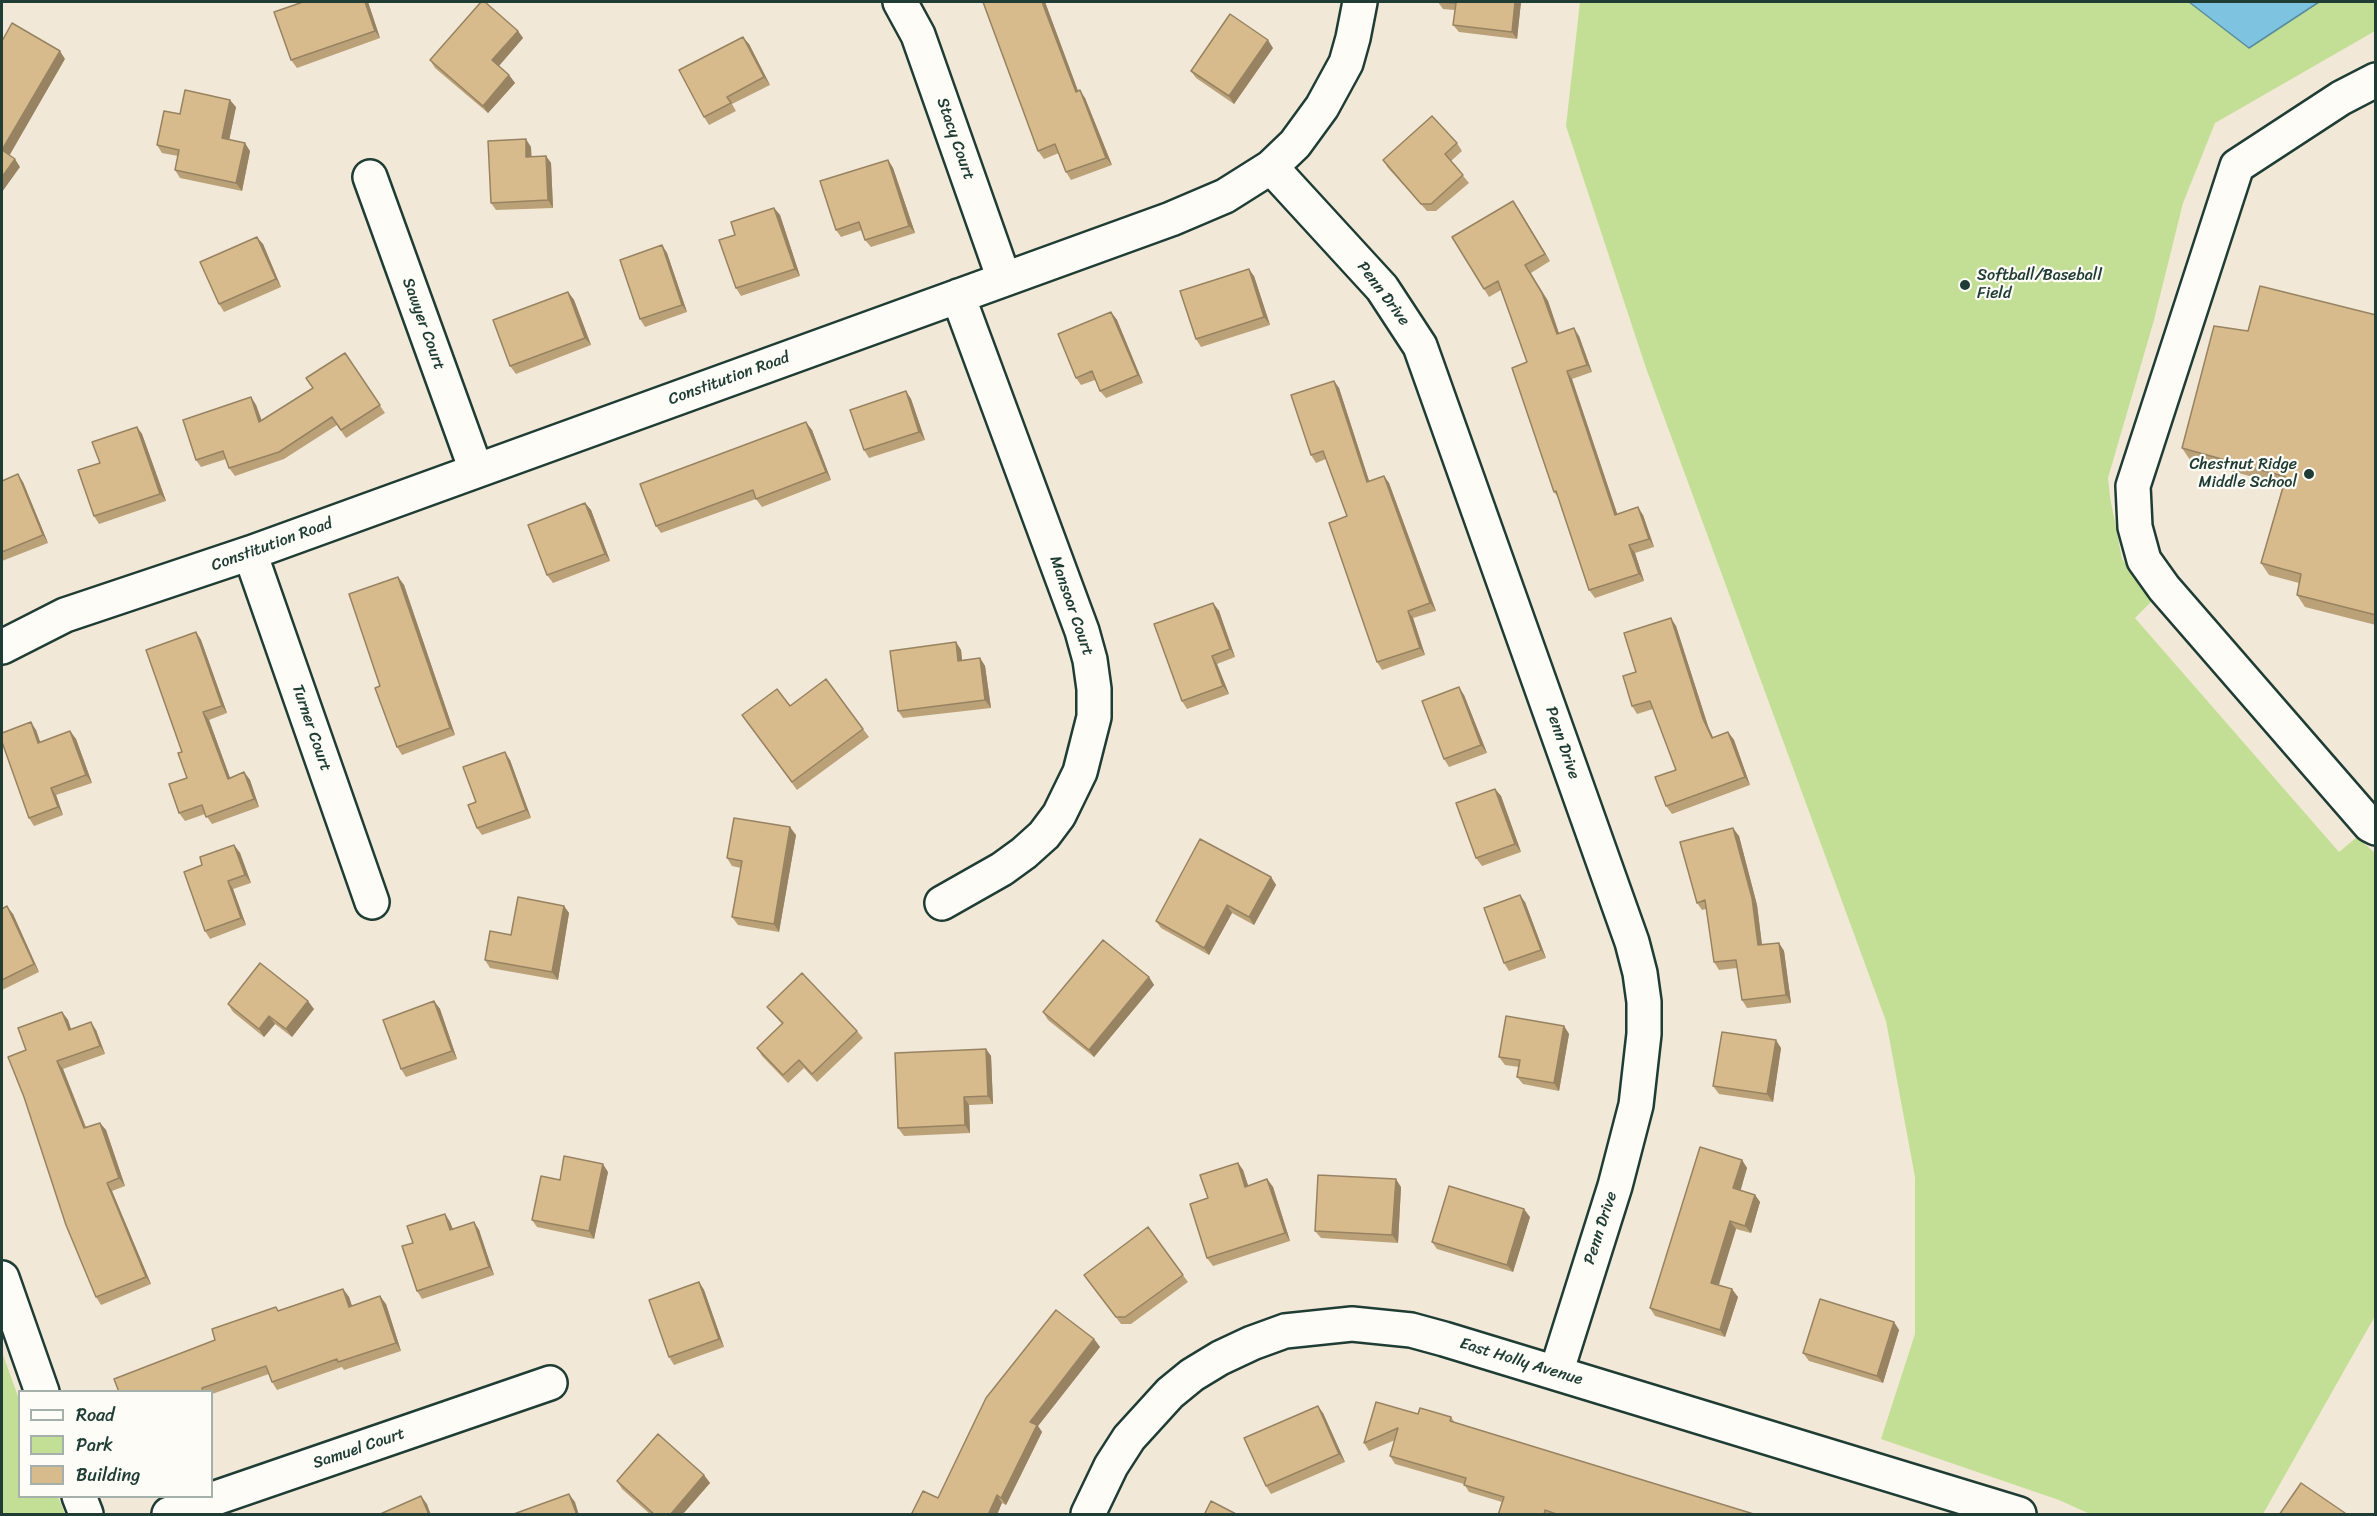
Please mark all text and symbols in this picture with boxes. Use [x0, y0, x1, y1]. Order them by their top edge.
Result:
street label: Stacy Court [932, 95, 978, 183]
street label: Penn Drive [1353, 258, 1413, 330]
place label: Softball/Baseball Field [1977, 266, 2102, 304]
street label: Sawyer Court [397, 275, 449, 373]
marker: Softball/Baseball Field [1958, 278, 1972, 292]
street label: Constitution Road [666, 348, 792, 410]
place label: Chestnut Ridge Middle School [2189, 455, 2297, 493]
marker: Chestnut Ridge Middle School [2302, 467, 2316, 481]
street label: Constitution Road [209, 514, 335, 576]
street label: Mansoor Court [1045, 554, 1097, 658]
street label: Turner Court [287, 682, 335, 774]
street label: Penn Drive [1541, 704, 1583, 782]
street label: Penn Drive [1580, 1189, 1622, 1267]
street label: East Holly Avenue [1457, 1334, 1585, 1390]
legend [18, 1390, 213, 1498]
text: Road [76, 1399, 115, 1431]
street label: Samuel Court [311, 1424, 407, 1474]
text: Park [76, 1429, 113, 1461]
text: Building [76, 1459, 140, 1491]

